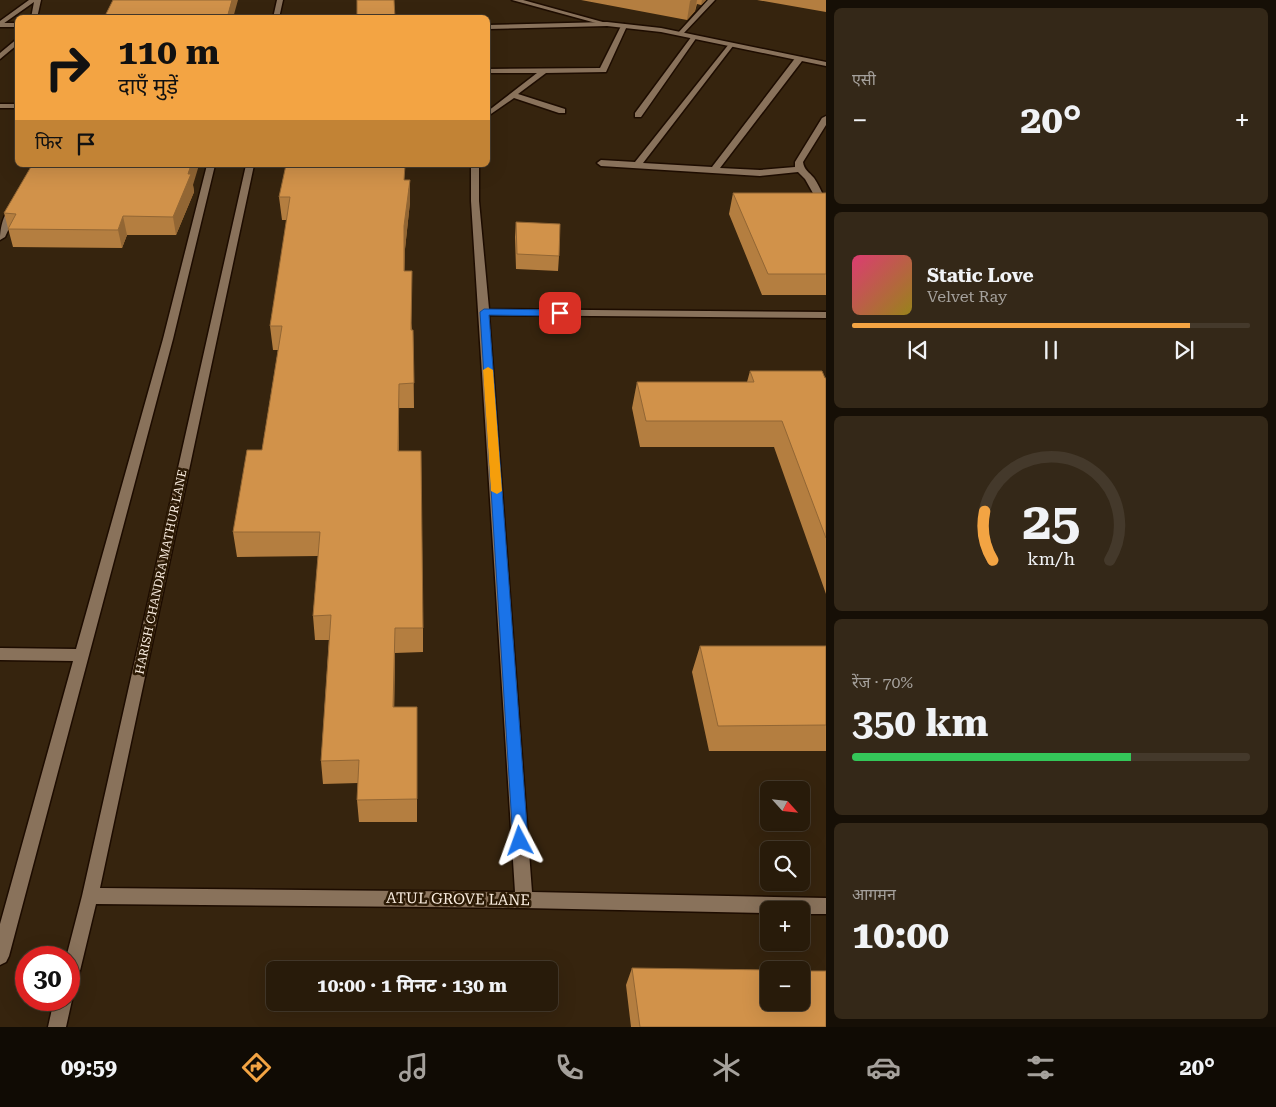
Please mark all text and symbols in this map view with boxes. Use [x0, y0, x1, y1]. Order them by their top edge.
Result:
text: 110 m [118, 32, 219, 73]
icon: right [35, 35, 100, 100]
text: एसी [852, 70, 876, 89]
text: दाएँ मुड़ें [118, 74, 178, 99]
text: 20° [1020, 98, 1082, 142]
text: − [852, 104, 868, 137]
text: + [1234, 104, 1250, 137]
icon: arrive [72, 130, 100, 158]
text: फिर [35, 131, 62, 154]
text: Static Love [927, 264, 1034, 287]
text: Velvet Ray [927, 287, 1007, 306]
pin [539, 292, 581, 334]
icon: arrive [546, 299, 574, 327]
icon: previous [904, 336, 932, 364]
icon: pause [1037, 336, 1065, 364]
icon: next [1170, 336, 1198, 364]
street label: HARISH CHANDRA MATHUR LANE [132, 468, 190, 676]
text: 25 [1022, 491, 1080, 552]
text: km/h [1027, 548, 1075, 569]
text: रेंज · 70% [852, 673, 913, 692]
text: 350 km [852, 701, 988, 745]
north arrow [760, 781, 810, 831]
map controls [760, 781, 810, 1011]
position arrow [493, 814, 545, 866]
button: search [760, 841, 810, 891]
text: आगमन [852, 885, 896, 904]
street label: ATUL GROVE LANE [386, 889, 530, 909]
button: + [760, 901, 810, 951]
text: 10:00 [852, 913, 949, 957]
speed limit sign: 30 [15, 946, 80, 1011]
button: − [760, 961, 810, 1011]
text: 10:00 · 1 मिनट · 130 m [317, 974, 507, 997]
icon: directions [239, 1050, 274, 1085]
icon: music [396, 1050, 431, 1085]
icon: phone [552, 1050, 587, 1085]
icon: climate [709, 1050, 744, 1085]
icon: car [866, 1050, 901, 1085]
icon: filters [1023, 1050, 1058, 1085]
text: 09:59 [61, 1055, 117, 1080]
text: 20° [1179, 1055, 1215, 1080]

